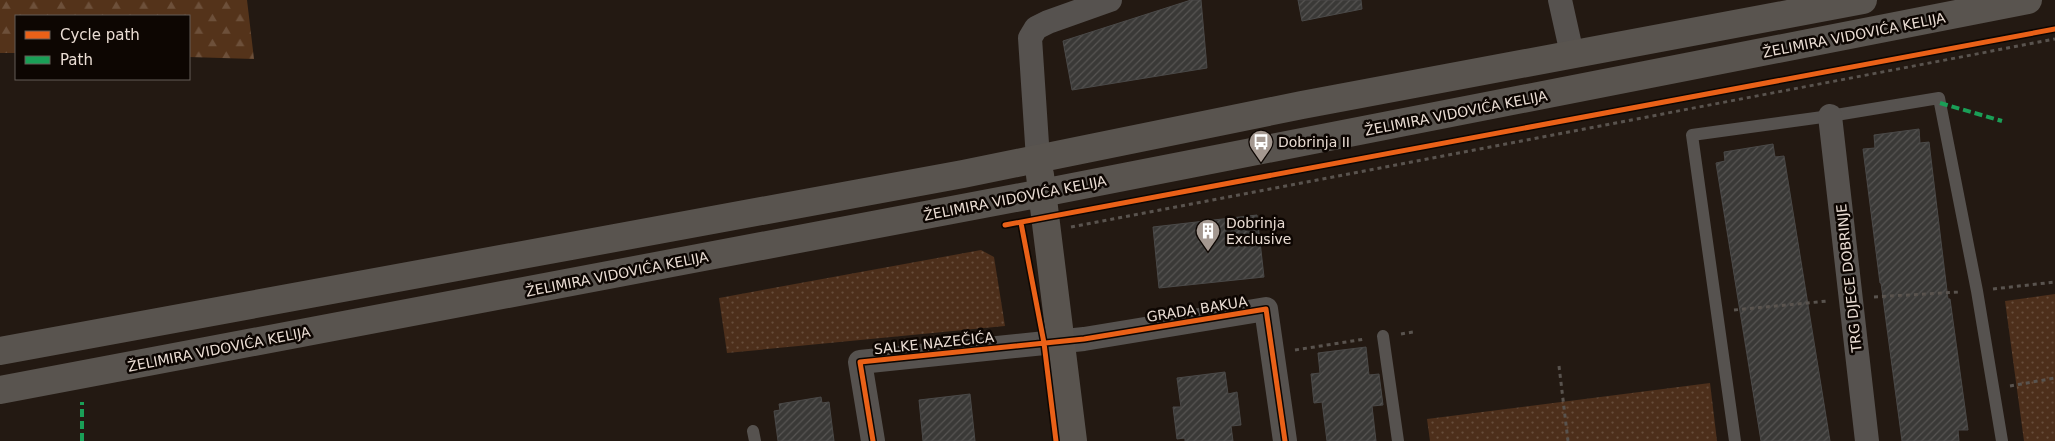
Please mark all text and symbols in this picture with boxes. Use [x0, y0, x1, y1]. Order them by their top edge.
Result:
street label: ŽELIMIRA VIDOVIĆA KELIJA [1761, 8, 1947, 61]
legend [15, 15, 190, 80]
text: Cycle path [60, 26, 140, 44]
text: Path [60, 51, 93, 69]
street label: ŽELIMIRA VIDOVIĆA KELIJA [1363, 86, 1549, 139]
bus stop icon: Dobrinja II [1248, 129, 1274, 163]
place label: Dobrinja II [1278, 134, 1350, 150]
street label: ŽELIMIRA VIDOVIĆA KELIJA [922, 171, 1108, 224]
street label: TRG DJECE DOBRINJE [1833, 203, 1865, 354]
place label: Dobrinja Exclusive [1226, 215, 1291, 247]
building icon: Dobrinja Exclusive [1195, 218, 1221, 252]
street label: ŽELIMIRA VIDOVIĆA KELIJA [524, 247, 710, 300]
street label: GRADA BAKUA [1145, 293, 1249, 325]
street label: ŽELIMIRA VIDOVIĆA KELIJA [126, 322, 312, 375]
street label: SALKE NAZEČIĆA [873, 328, 995, 357]

